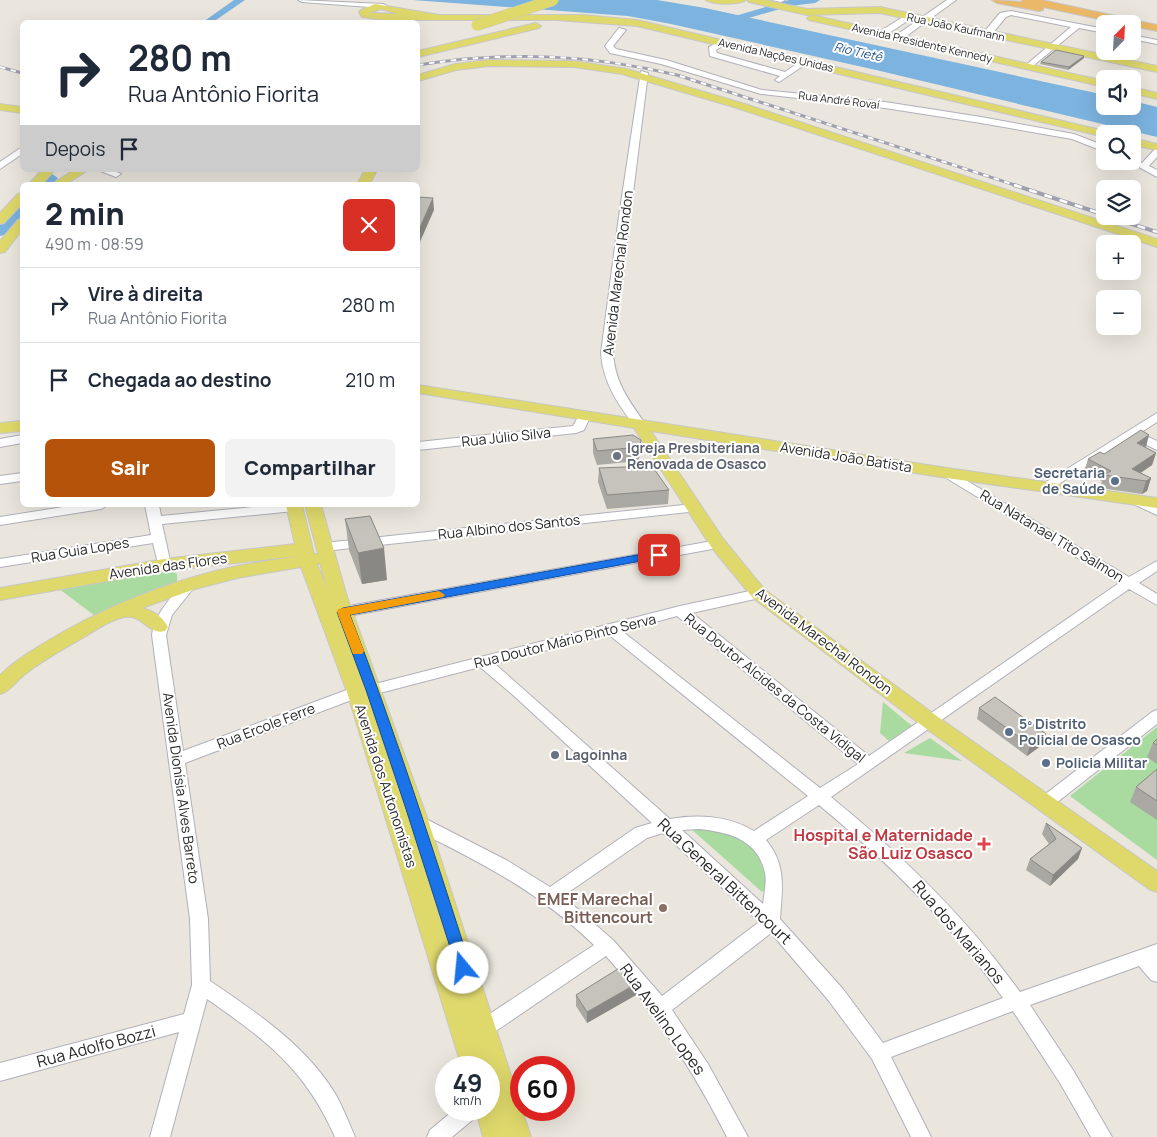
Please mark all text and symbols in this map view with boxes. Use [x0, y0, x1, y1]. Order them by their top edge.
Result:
street label: Rua João Kaufmann [906, 9, 1006, 44]
north arrow [1096, 15, 1141, 60]
map controls [1096, 15, 1141, 335]
street label: Avenida Presidente Kennedy [850, 19, 994, 66]
text: 280 m [128, 34, 232, 82]
street label: Avenida Nações Unidas [717, 34, 835, 75]
water label: Rio Tietê [832, 38, 885, 65]
icon: right [45, 40, 110, 105]
button: sound [1096, 70, 1141, 115]
text: Rua Antônio Fiorita [128, 79, 319, 109]
street label: Rua André Rovaí [798, 87, 881, 112]
button: search [1096, 125, 1141, 170]
icon: arrive [115, 135, 143, 163]
text: Depois [45, 136, 105, 162]
button: layers [1096, 180, 1141, 225]
street label: Avenida Marechal Rondon [598, 189, 637, 357]
text: 2 min [45, 193, 125, 234]
button: close [343, 199, 395, 251]
text: 490 m · 08:59 [45, 233, 144, 255]
button: + [1096, 235, 1141, 280]
text: Vire à direita [88, 281, 203, 307]
button: − [1096, 290, 1141, 335]
icon: right [45, 291, 73, 319]
text: 280 m [342, 292, 395, 318]
text: Rua Antônio Fiorita [88, 307, 227, 329]
icon: arrive [45, 366, 73, 394]
text: Chegada ao destino [88, 367, 271, 393]
text: 210 m [345, 367, 395, 393]
street label: Rua Júlio Silva [460, 422, 552, 451]
street label: Avenida João Batista [779, 437, 913, 476]
place label: Igreja Presbiteriana Renovada de Osasco [627, 438, 767, 473]
button: Sair [45, 439, 215, 497]
button: Compartilhar [225, 439, 395, 497]
marker: Igreja Presbiteriana Renovada de Osasco [611, 450, 623, 462]
place label: Secretaria de Saúde [1034, 463, 1105, 498]
marker: Secretaria de Saúde [1109, 475, 1121, 487]
street label: Rua Natanael Tito Salmon [977, 485, 1128, 586]
street label: Rua Albino dos Santos [437, 510, 581, 543]
street label: Rua Guia Lopes [30, 532, 130, 567]
pin [638, 534, 680, 576]
icon: arrive [645, 541, 673, 569]
street label: Avenida das Flores [108, 548, 228, 583]
street label: Avenida Marechal Rondon [752, 583, 896, 698]
street label: Rua Doutor Mário Pinto Serva [472, 609, 658, 672]
street label: Rua Doutor Alcides da Costa Vidigal [681, 609, 870, 767]
street label: Avenida Dionísia Alves Barreto [159, 691, 204, 885]
street label: Rua Ercole Ferre [214, 698, 318, 753]
street label: Avenida dos Autonomistas [351, 702, 422, 870]
place label: 5º Distrito Policial de Osasco [1019, 714, 1141, 749]
marker: 5º Distrito Policial de Osasco [1003, 726, 1015, 738]
place label: Lagoinha [565, 745, 627, 764]
marker: Lagoinha [549, 749, 561, 761]
place label: Policia Militar [1056, 753, 1148, 772]
marker: Policia Militar [1040, 757, 1052, 769]
street label: Rua General Bittencourt [653, 813, 797, 949]
place label: Hospital e Maternidade São Luiz Osasco [794, 824, 973, 864]
marker: Hospital e Maternidade São Luiz Osasco [977, 837, 991, 851]
street label: Rua dos Marianos [908, 876, 1010, 988]
place label: EMEF Marechal Bittencourt [537, 888, 653, 928]
marker: EMEF Marechal Bittencourt [657, 902, 669, 914]
position arrow [436, 941, 488, 993]
street label: Rua Avelino Lopes [615, 959, 711, 1079]
street label: Rua Adolfo Bozzi [34, 1020, 158, 1072]
speed limit sign: 60 [510, 1056, 575, 1121]
text: 49 [452, 1065, 483, 1100]
text: km/h [454, 1092, 481, 1109]

